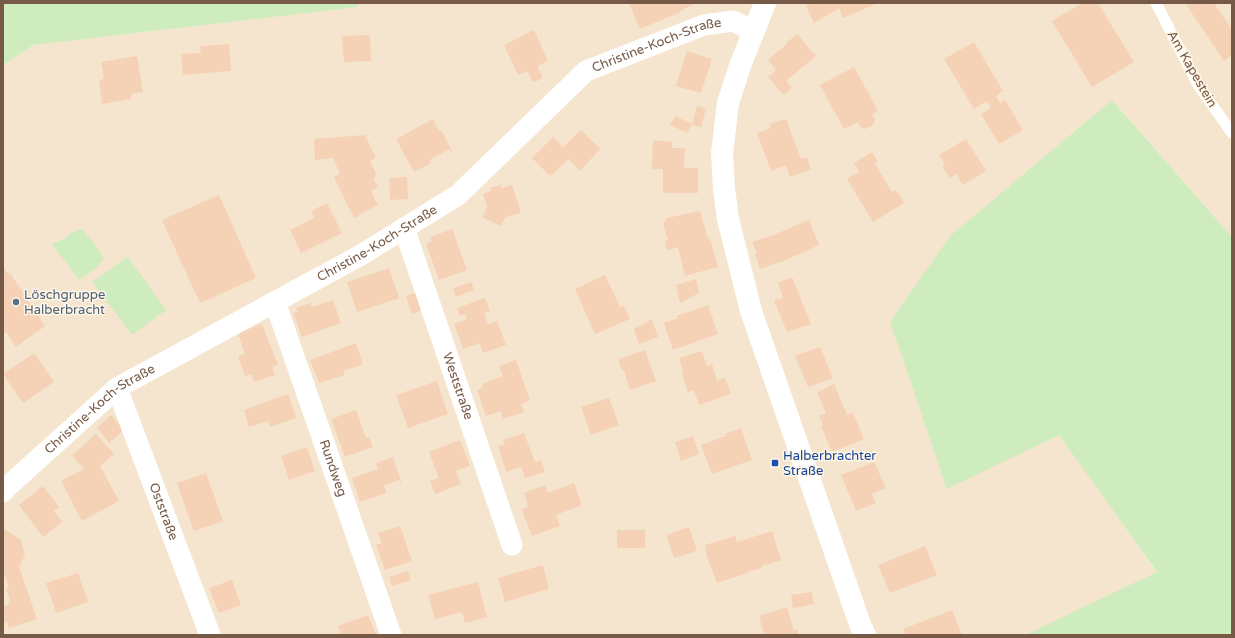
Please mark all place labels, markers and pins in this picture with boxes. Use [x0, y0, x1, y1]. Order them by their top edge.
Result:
place label: Löschgruppe Halberbracht [24, 287, 105, 318]
marker: Löschgruppe Halberbracht [11, 297, 21, 307]
place label: Halberbrachter Straße [783, 448, 876, 479]
marker: Halberbrachter Straße [770, 458, 780, 468]

